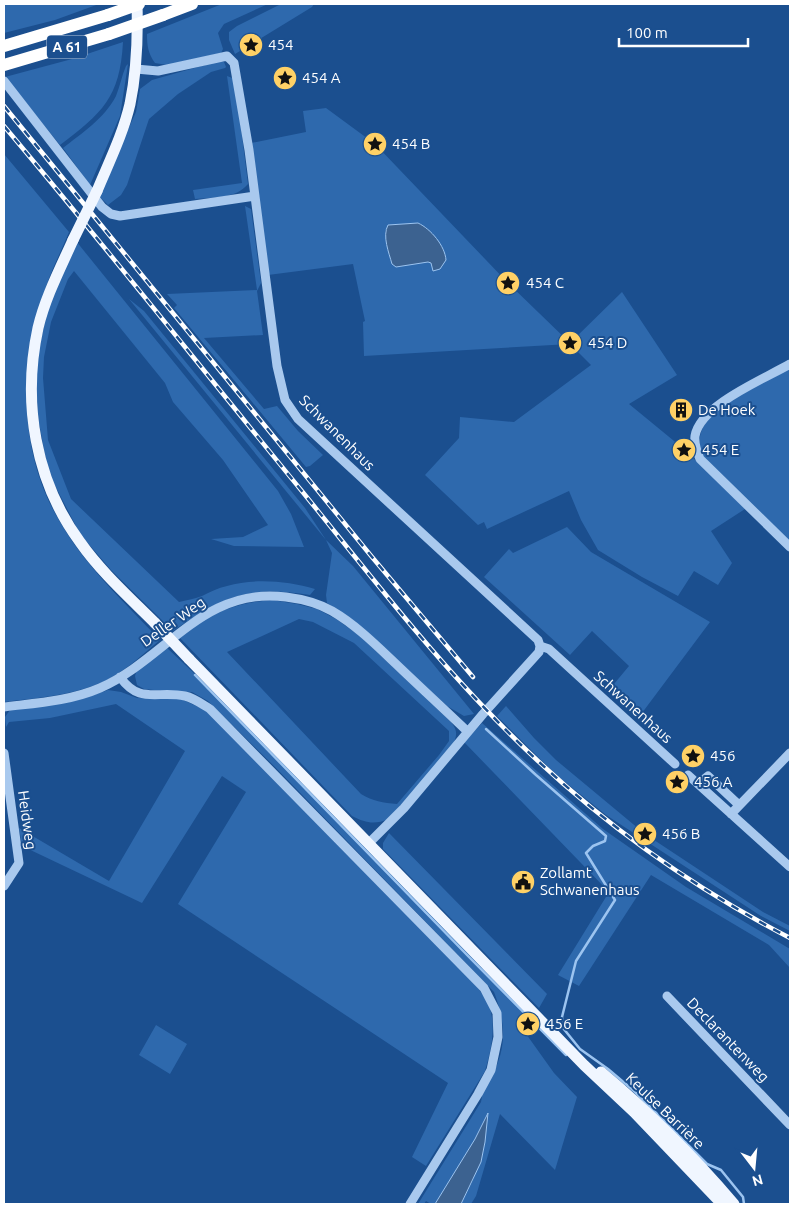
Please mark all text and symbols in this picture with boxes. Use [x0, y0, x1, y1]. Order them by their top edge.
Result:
scale bar [619, 15, 748, 47]
text: 100 m [626, 24, 668, 41]
place icon: 454 [238, 32, 264, 58]
road number: A 61 [47, 36, 87, 58]
place label: 454 [268, 36, 293, 53]
place icon: 454 A [272, 65, 298, 91]
place label: 454 A [302, 69, 341, 86]
place icon: 454 B [362, 131, 388, 157]
place label: 454 B [392, 135, 430, 152]
place icon: 454 C [495, 270, 521, 296]
place label: 454 C [526, 274, 564, 291]
place icon: 454 D [557, 330, 583, 356]
place label: 454 D [588, 334, 627, 351]
street label: Schwanenhaus [296, 391, 379, 474]
building icon: De Hoek [668, 397, 694, 423]
place label: De Hoek [698, 401, 756, 418]
place icon: 454 E [671, 437, 697, 463]
place label: 454 E [702, 441, 739, 458]
street label: Deller Weg [137, 593, 208, 650]
street label: Schwanenhaus [591, 667, 676, 746]
place icon: 456 [680, 743, 706, 769]
place label: 456 [710, 747, 735, 764]
place icon: 456 A [664, 769, 690, 795]
place label: 456 A [694, 773, 733, 790]
street label: Heidweg [15, 789, 40, 851]
place icon: 456 B [632, 821, 658, 847]
place label: 456 B [662, 825, 700, 842]
place label: Zollamt Schwanenhaus [540, 864, 639, 898]
public building icon: Zollamt Schwanenhaus [510, 869, 536, 895]
street label: Declarantenweg [684, 994, 773, 1085]
place icon: 456 E [515, 1011, 541, 1037]
place label: 456 E [546, 1015, 583, 1032]
street label: Keulse Barrière [623, 1069, 708, 1152]
north arrow [729, 1143, 779, 1193]
text: N [750, 1171, 765, 1190]

